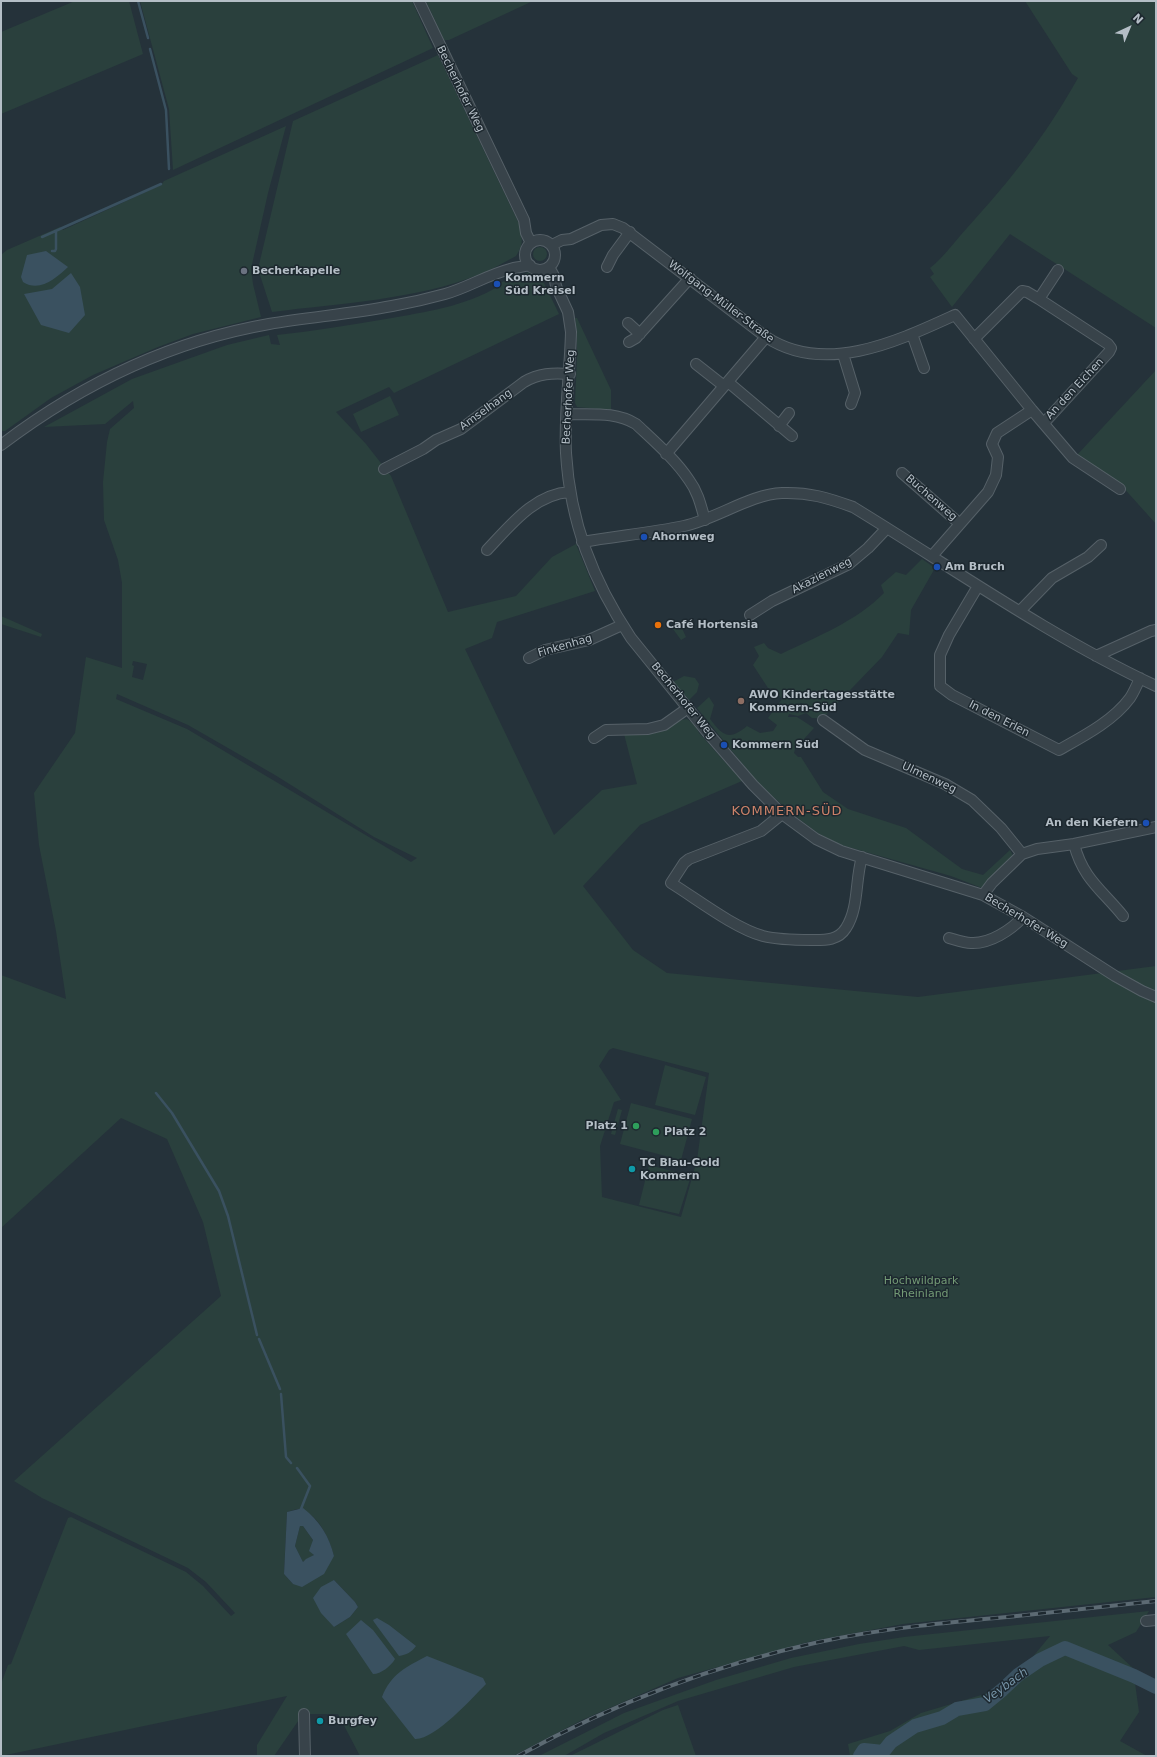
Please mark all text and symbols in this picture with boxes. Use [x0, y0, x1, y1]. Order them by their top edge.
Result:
north arrow [1109, 8, 1149, 48]
text: N [1130, 11, 1146, 27]
street label: Becherhofer Weg [433, 44, 487, 134]
street label: Wolfgang-Müller-Straße [666, 258, 776, 346]
place label: Becherkapelle [252, 264, 340, 278]
marker: Becherkapelle [239, 266, 249, 276]
place label: Kommern Süd Kreisel [505, 271, 575, 297]
marker: Kommern Süd Kreisel [492, 279, 502, 289]
street label: Becherhofer Weg [560, 349, 578, 445]
street label: An den Eichen [1043, 356, 1107, 422]
street label: Amselhang [457, 387, 515, 433]
street label: Buchenweg [903, 472, 959, 524]
place label: Ahornweg [652, 530, 715, 544]
marker: Ahornweg [639, 532, 649, 542]
street label: Akazienweg [790, 555, 854, 597]
place label: Am Bruch [945, 560, 1005, 574]
marker: Am Bruch [932, 562, 942, 572]
place label: Café Hortensia [666, 618, 758, 632]
marker: Café Hortensia [653, 620, 663, 630]
street label: Finkenhag [536, 632, 594, 660]
street label: Becherhofer Weg [648, 660, 718, 742]
place label: AWO Kindertagesstätte Kommern-Süd [749, 688, 895, 714]
marker: AWO Kindertagesstätte Kommern-Süd [736, 696, 746, 706]
street label: In den Erlen [967, 698, 1031, 740]
place label: Kommern Süd [732, 738, 819, 752]
marker: Kommern Süd [719, 740, 729, 750]
street label: Ulmenweg [900, 760, 958, 796]
district label: KOMMERN-SÜD [732, 804, 842, 820]
place label: An den Kiefern [1046, 816, 1138, 830]
marker: An den Kiefern [1141, 818, 1151, 828]
street label: Becherhofer Weg [982, 891, 1070, 951]
place label: Platz 1 [586, 1119, 628, 1133]
marker: Platz 1 [631, 1121, 641, 1131]
place label: Platz 2 [664, 1125, 706, 1139]
marker: Platz 2 [651, 1127, 661, 1137]
place label: TC Blau-Gold Kommern [640, 1156, 720, 1182]
marker: TC Blau-Gold Kommern [627, 1164, 637, 1174]
park label: Hochwildpark Rheinland [884, 1274, 958, 1300]
water label: Veybach [981, 1665, 1031, 1707]
place label: Burgfey [328, 1714, 377, 1728]
marker: Burgfey [315, 1716, 325, 1726]

